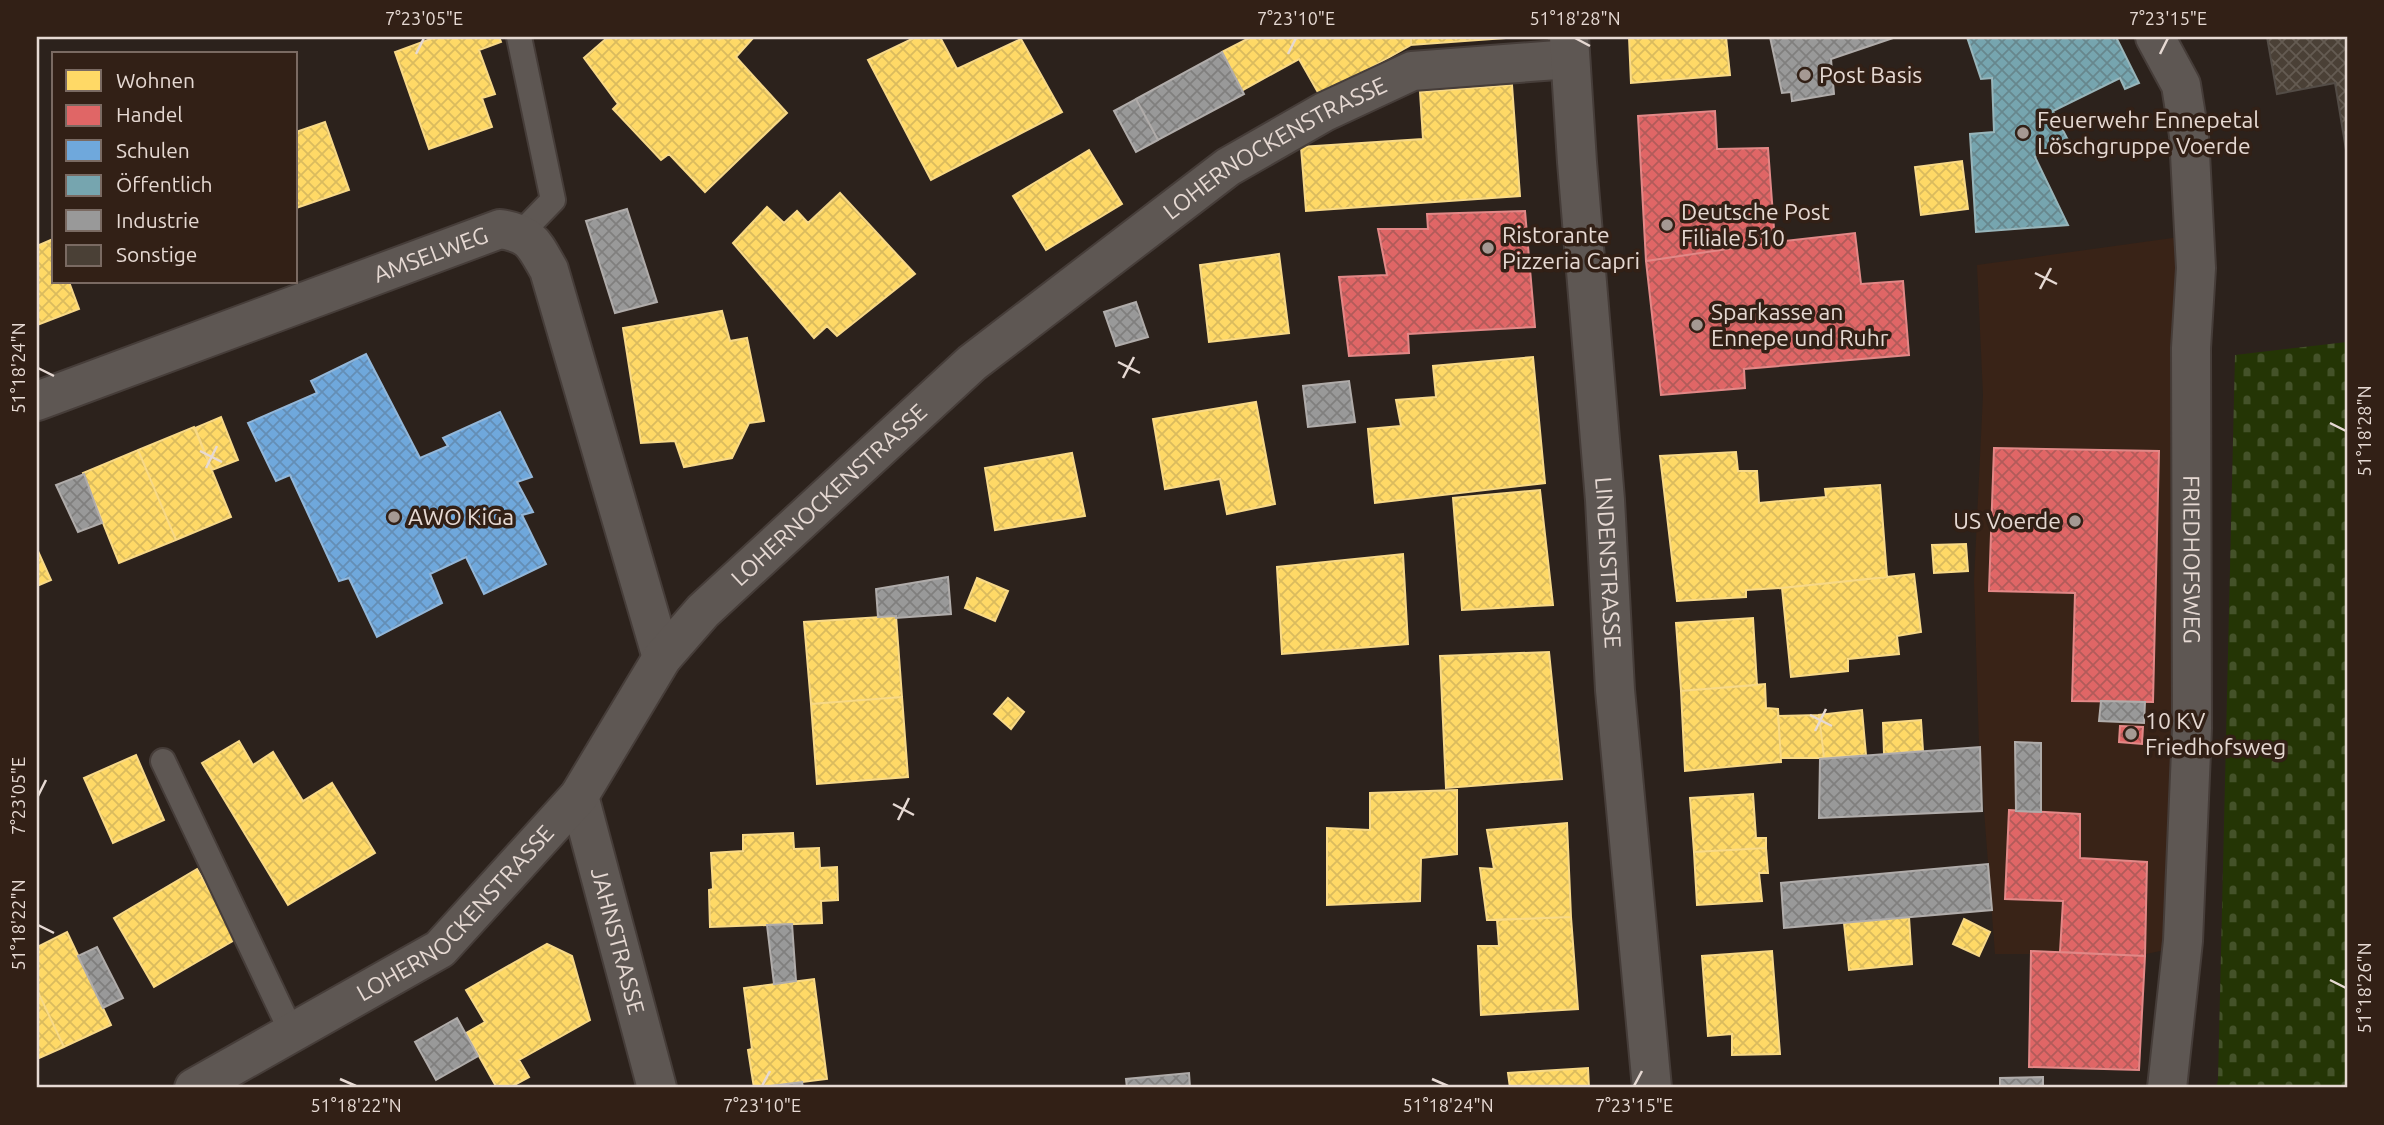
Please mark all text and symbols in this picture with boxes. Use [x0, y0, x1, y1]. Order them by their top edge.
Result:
text: 7°23'05"E [385, 8, 463, 28]
text: 7°23'10"E [1257, 8, 1335, 28]
text: 51°18'28"N [1529, 8, 1621, 28]
text: 7°23'15"E [2129, 8, 2207, 28]
legend [52, 52, 298, 284]
place label: Post Basis [1819, 62, 1922, 87]
marker: Post Basis [1797, 67, 1813, 83]
text: Wohnen [116, 68, 195, 92]
street label: LOHERNOCKENSTRASSE [1158, 72, 1390, 224]
text: Handel [116, 102, 183, 126]
place label: Feuerwehr Ennepetal Löschgruppe Voerde [2037, 107, 2259, 158]
marker: Feuerwehr Ennepetal Löschgruppe Voerde [2015, 125, 2031, 141]
text: Schulen [116, 138, 190, 162]
text: Öffentlich [116, 172, 212, 196]
place label: Deutsche Post Filiale 510 [1681, 199, 1830, 250]
text: Industrie [116, 208, 200, 232]
marker: Deutsche Post Filiale 510 [1659, 217, 1675, 233]
street label: AMSELWEG [370, 222, 491, 287]
place label: Ristorante Pizzeria Capri [1502, 222, 1640, 273]
marker: Ristorante Pizzeria Capri [1480, 240, 1496, 256]
text: Sonstige [116, 242, 197, 266]
place label: Sparkasse an Ennepe und Ruhr [1711, 299, 1889, 350]
marker: Sparkasse an Ennepe und Ruhr [1689, 317, 1705, 333]
text: 51°18'24"N [8, 322, 28, 414]
text: 51°18'28"N [2354, 385, 2374, 477]
street label: LOHERNOCKENSTRASSE [726, 399, 931, 590]
street label: FRIEDHOFSWEG [2179, 475, 2205, 644]
street label: LINDENSTRASSE [1591, 476, 1626, 649]
place label: AWO KiGa [408, 504, 514, 529]
place label: US Voerde [1953, 508, 2061, 533]
marker: AWO KiGa [386, 509, 402, 525]
marker: US Voerde [2067, 513, 2083, 529]
place label: 10 KV Friedhofsweg [2145, 708, 2286, 759]
marker: 10 KV Friedhofsweg [2123, 726, 2139, 742]
text: 7°23'05"E [8, 757, 28, 835]
street label: LOHERNOCKENSTRASSE [352, 820, 558, 1005]
street label: JAHNSTRASSE [587, 865, 650, 1017]
text: 51°18'22"N [8, 879, 28, 971]
text: 51°18'26"N [2354, 942, 2374, 1034]
text: 51°18'22"N [310, 1095, 402, 1115]
text: 7°23'10"E [723, 1095, 801, 1115]
text: 51°18'24"N [1402, 1095, 1494, 1115]
text: 7°23'15"E [1595, 1095, 1673, 1115]

